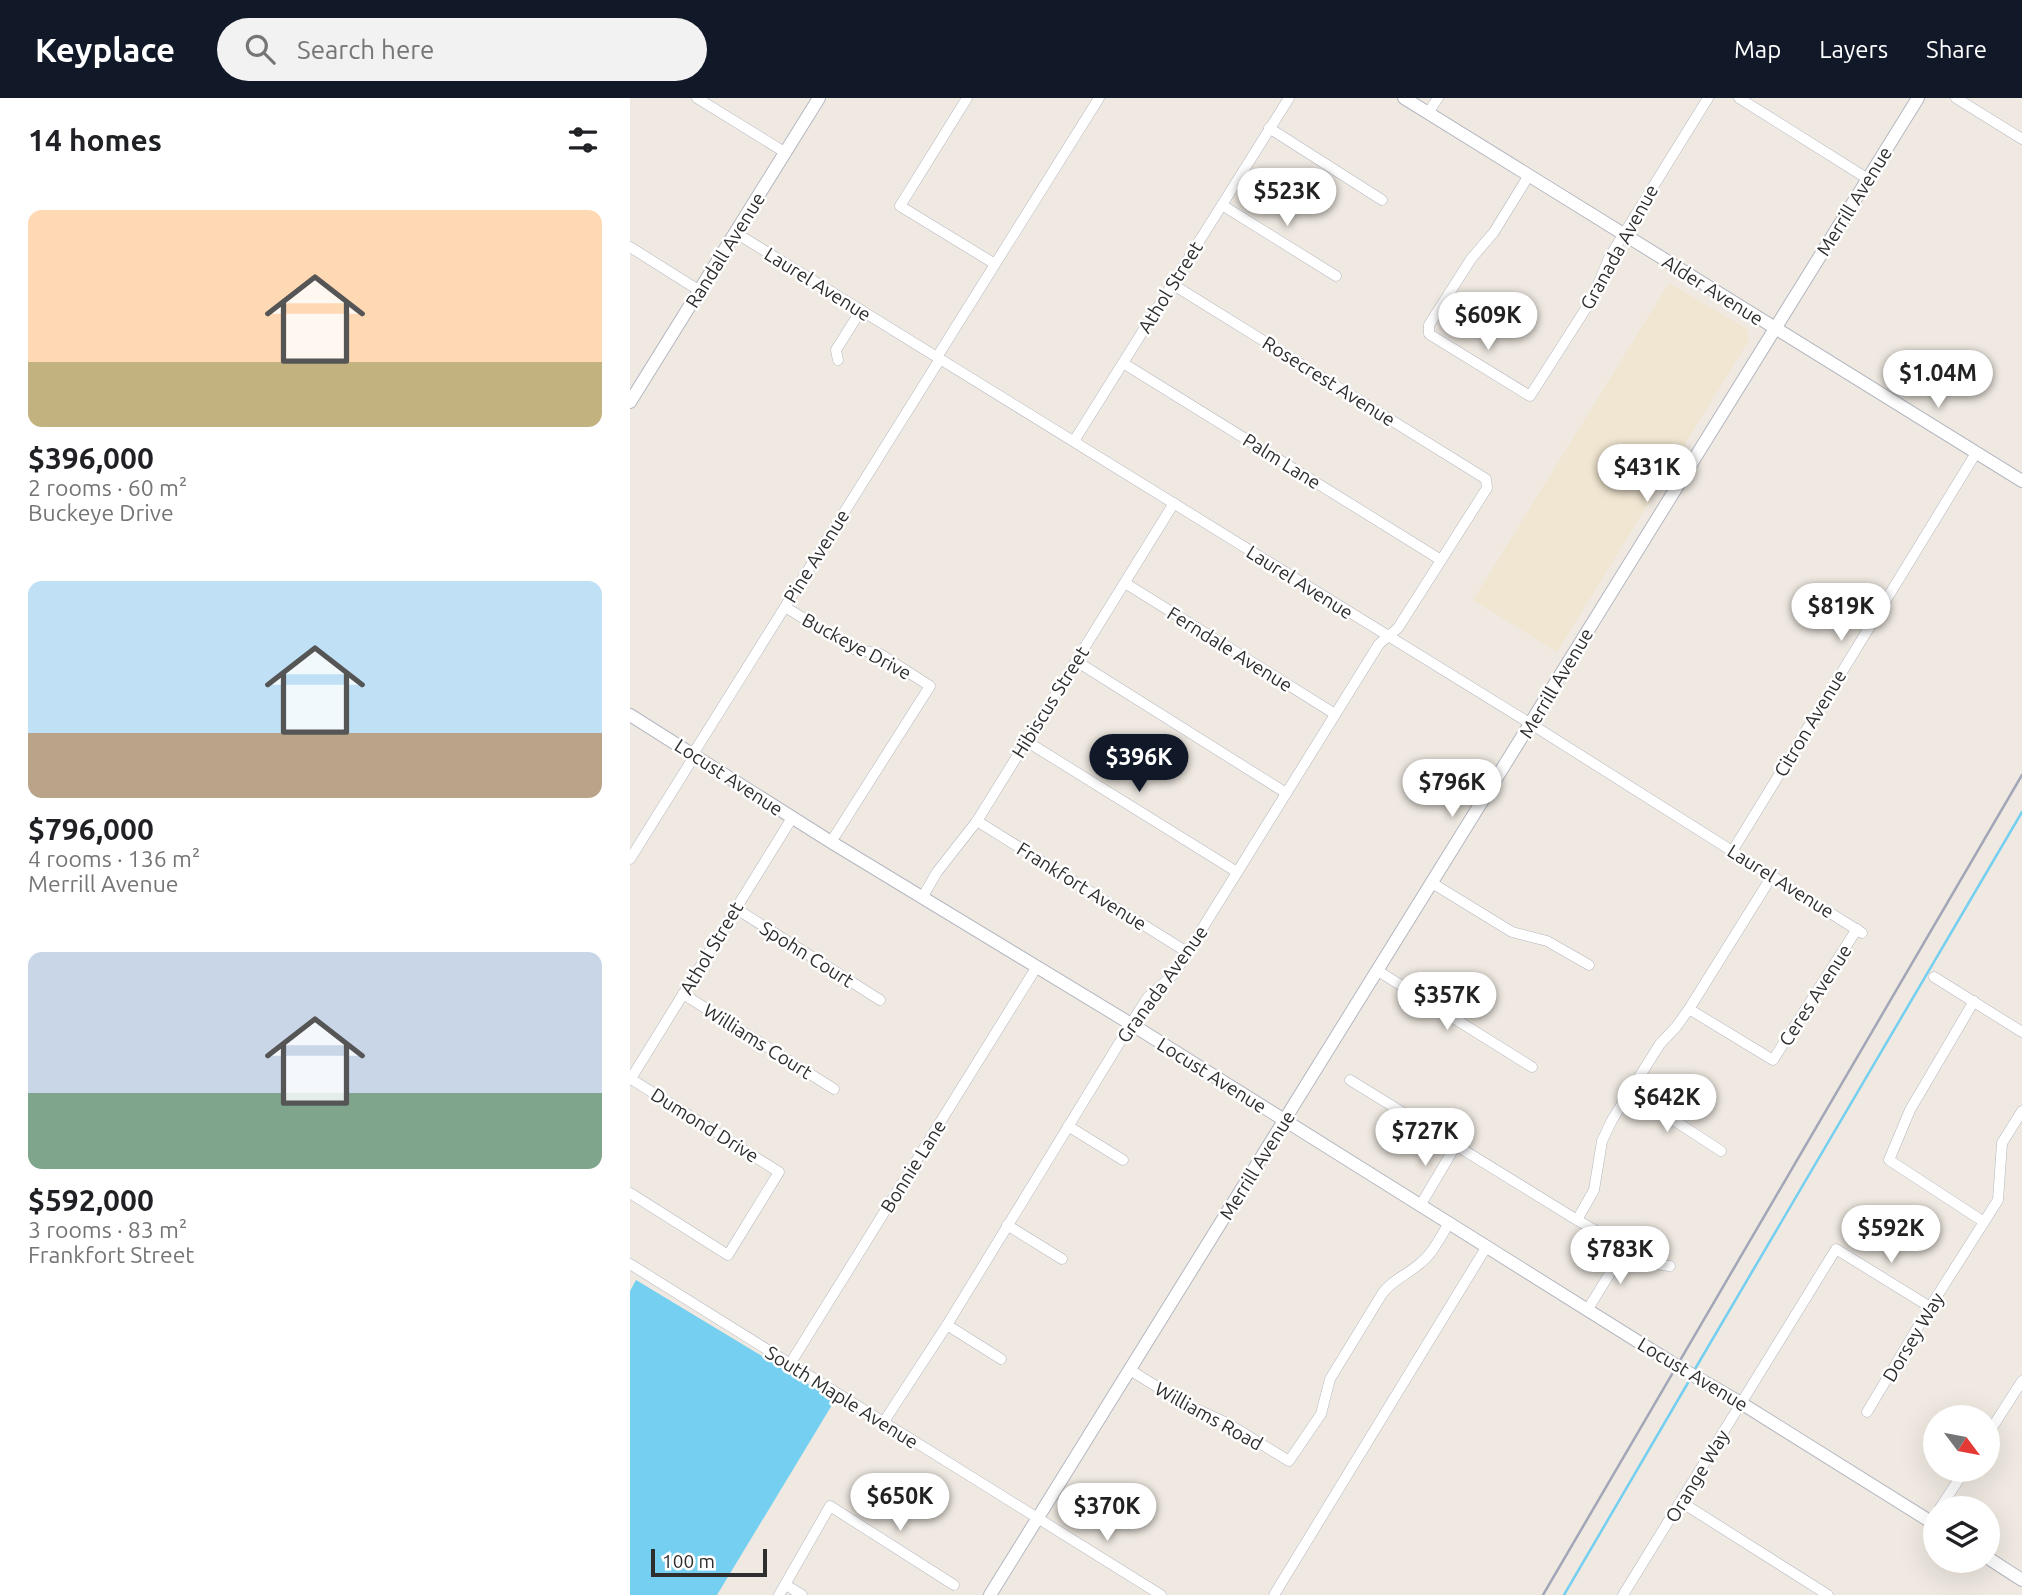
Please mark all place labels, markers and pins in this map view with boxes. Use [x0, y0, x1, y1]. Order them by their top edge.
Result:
pin: $523K [1238, 169, 1336, 228]
pin: $609K [1439, 292, 1537, 352]
pin: $1.04M [1881, 350, 1995, 410]
pin: $431K [1598, 444, 1696, 504]
pin: $819K [1792, 584, 1890, 643]
pin: $396K [1090, 734, 1188, 794]
pin: $796K [1403, 760, 1501, 819]
pin: $357K [1398, 972, 1496, 1032]
pin: $642K [1618, 1074, 1716, 1134]
pin: $727K [1376, 1108, 1474, 1168]
pin: $592K [1842, 1206, 1940, 1265]
pin: $783K [1571, 1226, 1669, 1286]
pin: $650K [851, 1474, 949, 1533]
pin: $370K [1058, 1484, 1156, 1543]

